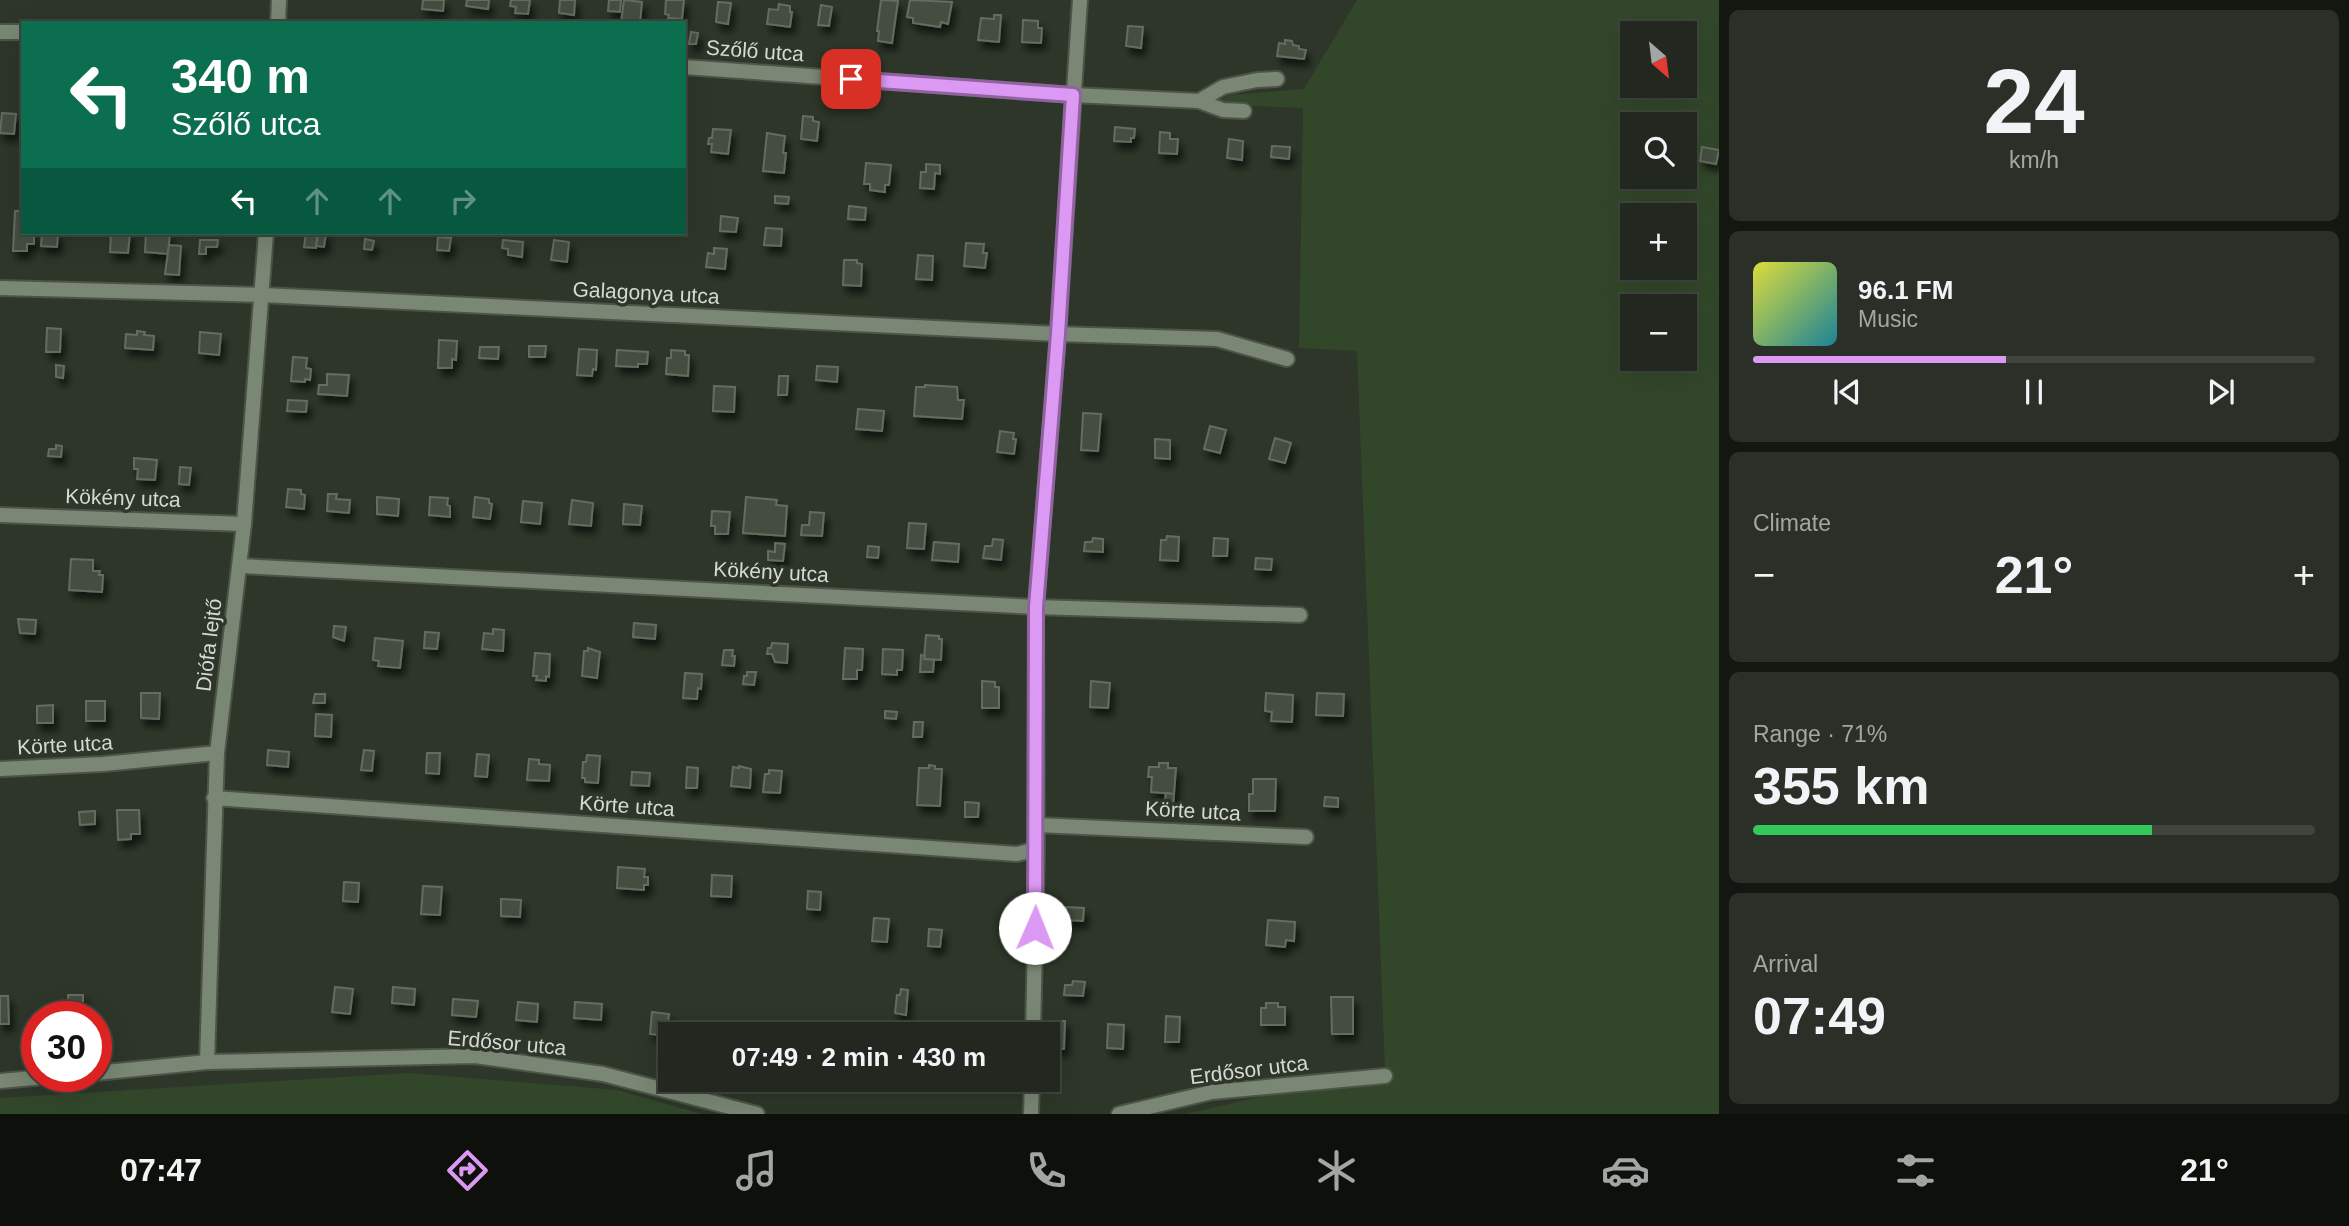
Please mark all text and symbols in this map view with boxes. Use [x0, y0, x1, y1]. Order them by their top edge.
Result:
north arrow [1620, 21, 1698, 98]
map controls [1620, 21, 1697, 371]
street label: Szőlő utca [705, 36, 805, 65]
icon: left [56, 49, 147, 140]
text: 340 m [171, 49, 310, 103]
pin [821, 49, 881, 109]
text: 24 [1983, 51, 2085, 152]
icon: arrive [832, 60, 870, 98]
text: Szőlő utca [171, 106, 320, 142]
button: search [1620, 112, 1697, 189]
text: km/h [2009, 147, 2059, 173]
icon: left [225, 182, 263, 220]
icon: ahead [298, 182, 336, 220]
icon: ahead [371, 182, 409, 220]
icon: right [444, 182, 482, 220]
button: + [1620, 203, 1697, 280]
text: 96.1 FM [1858, 275, 1953, 305]
street label: Galagonya utca [572, 277, 720, 308]
button: − [1620, 294, 1697, 371]
text: Music [1858, 306, 1918, 332]
icon: previous [1828, 373, 1866, 411]
icon: pause [2015, 373, 2053, 411]
icon: next [2202, 373, 2240, 411]
street label: Kökény utca [65, 484, 181, 511]
text: Climate [1753, 510, 1831, 536]
text: 21° [1995, 546, 2073, 604]
text: − [1753, 554, 1775, 596]
text: + [2293, 554, 2315, 596]
street label: Kökény utca [713, 557, 830, 586]
street label: Diófa lejtő [191, 597, 226, 693]
text: Range · 71% [1753, 721, 1887, 747]
street label: Körte utca [17, 730, 114, 758]
text: 355 km [1753, 757, 1929, 815]
street label: Körte utca [578, 791, 676, 820]
street label: Körte utca [1145, 797, 1242, 825]
position arrow [998, 891, 1072, 965]
text: Arrival [1753, 951, 1818, 977]
text: 07:49 [1753, 987, 1886, 1045]
speed limit sign: 30 [21, 1001, 112, 1092]
street label: Erdősor utca [447, 1026, 568, 1059]
text: 07:49 · 2 min · 430 m [732, 1042, 986, 1072]
street label: Erdősor utca [1188, 1051, 1310, 1088]
icon: directions [443, 1146, 492, 1195]
icon: music [732, 1146, 781, 1195]
icon: phone [1022, 1146, 1071, 1195]
icon: climate [1312, 1146, 1361, 1195]
icon: car [1601, 1146, 1650, 1195]
icon: filters [1891, 1146, 1940, 1195]
text: 07:47 [120, 1152, 202, 1188]
text: 21° [2180, 1152, 2229, 1188]

